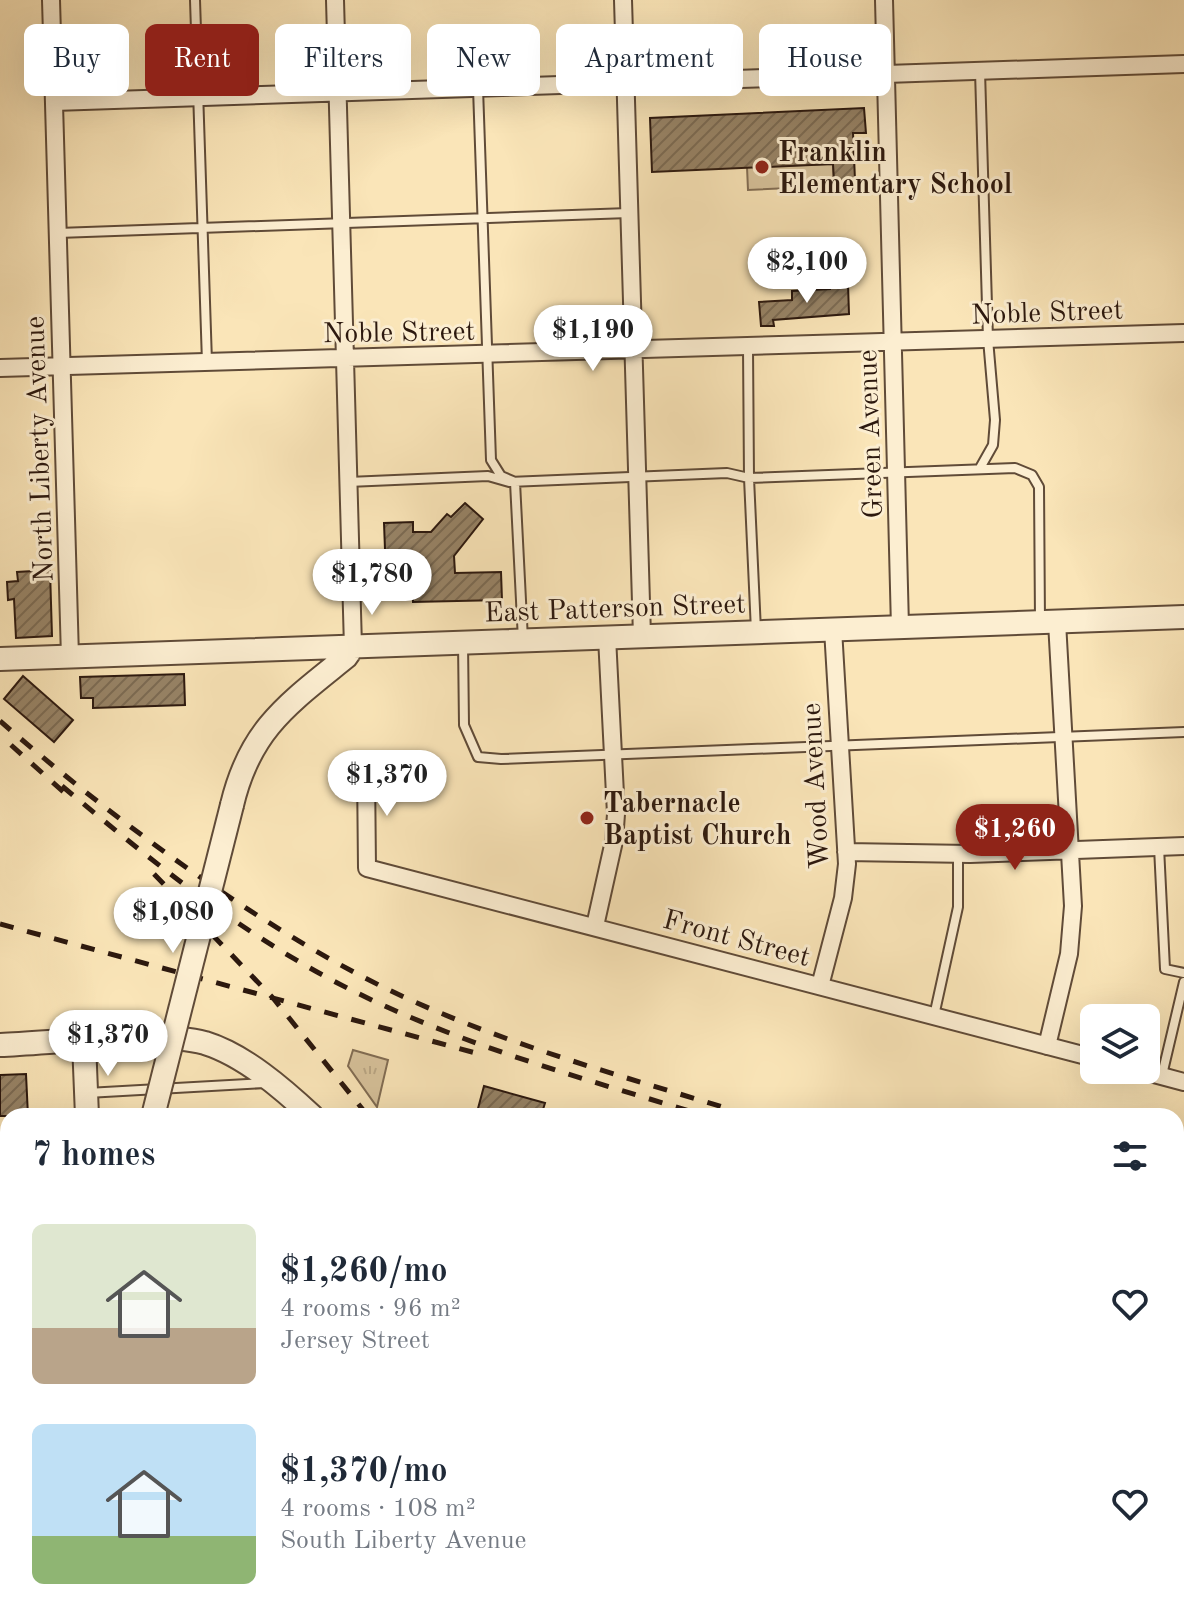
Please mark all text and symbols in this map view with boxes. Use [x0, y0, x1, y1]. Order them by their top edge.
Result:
chip: Buy [24, 24, 129, 96]
chip: Rent [145, 24, 259, 96]
chip: Filters [275, 24, 411, 96]
chip: New [427, 24, 540, 96]
chip: Apartment [556, 24, 743, 96]
chip: House [759, 24, 891, 96]
place label: Franklin Elementary School [778, 140, 1013, 200]
marker: Franklin Elementary School [753, 158, 771, 176]
pin: $2,100 [742, 237, 872, 305]
text: $2,100 [766, 250, 848, 276]
street label: Noble Street [971, 297, 1124, 331]
pin: $1,190 [528, 305, 658, 373]
street label: North Liberty Avenue [22, 315, 60, 582]
text: $1,190 [552, 318, 634, 344]
street label: Noble Street [323, 319, 475, 349]
street label: Green Avenue [855, 349, 889, 519]
pin: $1,780 [307, 549, 437, 617]
text: $1,780 [331, 562, 413, 588]
street label: East Patterson Street [484, 591, 746, 629]
street label: Wood Avenue [799, 702, 835, 870]
pin: $1,370 [322, 750, 452, 818]
text: $1,370 [346, 763, 428, 789]
place label: Tabernacle Baptist Church [603, 791, 791, 851]
pin: $1,260 [950, 804, 1080, 872]
marker: Tabernacle Baptist Church [578, 809, 596, 827]
text: $1,260 [974, 817, 1056, 843]
pin: $1,080 [108, 887, 238, 955]
text: $1,080 [132, 900, 214, 926]
street label: Front Street [660, 907, 813, 973]
map controls [1080, 1004, 1160, 1084]
button: layers [1080, 1004, 1160, 1084]
pin: $1,370 [43, 1010, 173, 1078]
text: $1,370 [67, 1023, 149, 1049]
icon: filters [1108, 1134, 1152, 1178]
text: 7 homes [32, 1139, 155, 1173]
text: $1,260/mo [280, 1255, 448, 1289]
icon: home [96, 1256, 192, 1352]
icon: heart [1108, 1282, 1152, 1326]
text: 4 rooms · 96 m² [280, 1296, 461, 1322]
text: Jersey Street [280, 1328, 430, 1354]
text: $1,370/mo [280, 1455, 448, 1489]
icon: home [96, 1456, 192, 1552]
icon: heart [1108, 1482, 1152, 1526]
text: 4 rooms · 108 m² [280, 1496, 476, 1522]
text: South Liberty Avenue [280, 1528, 527, 1554]

